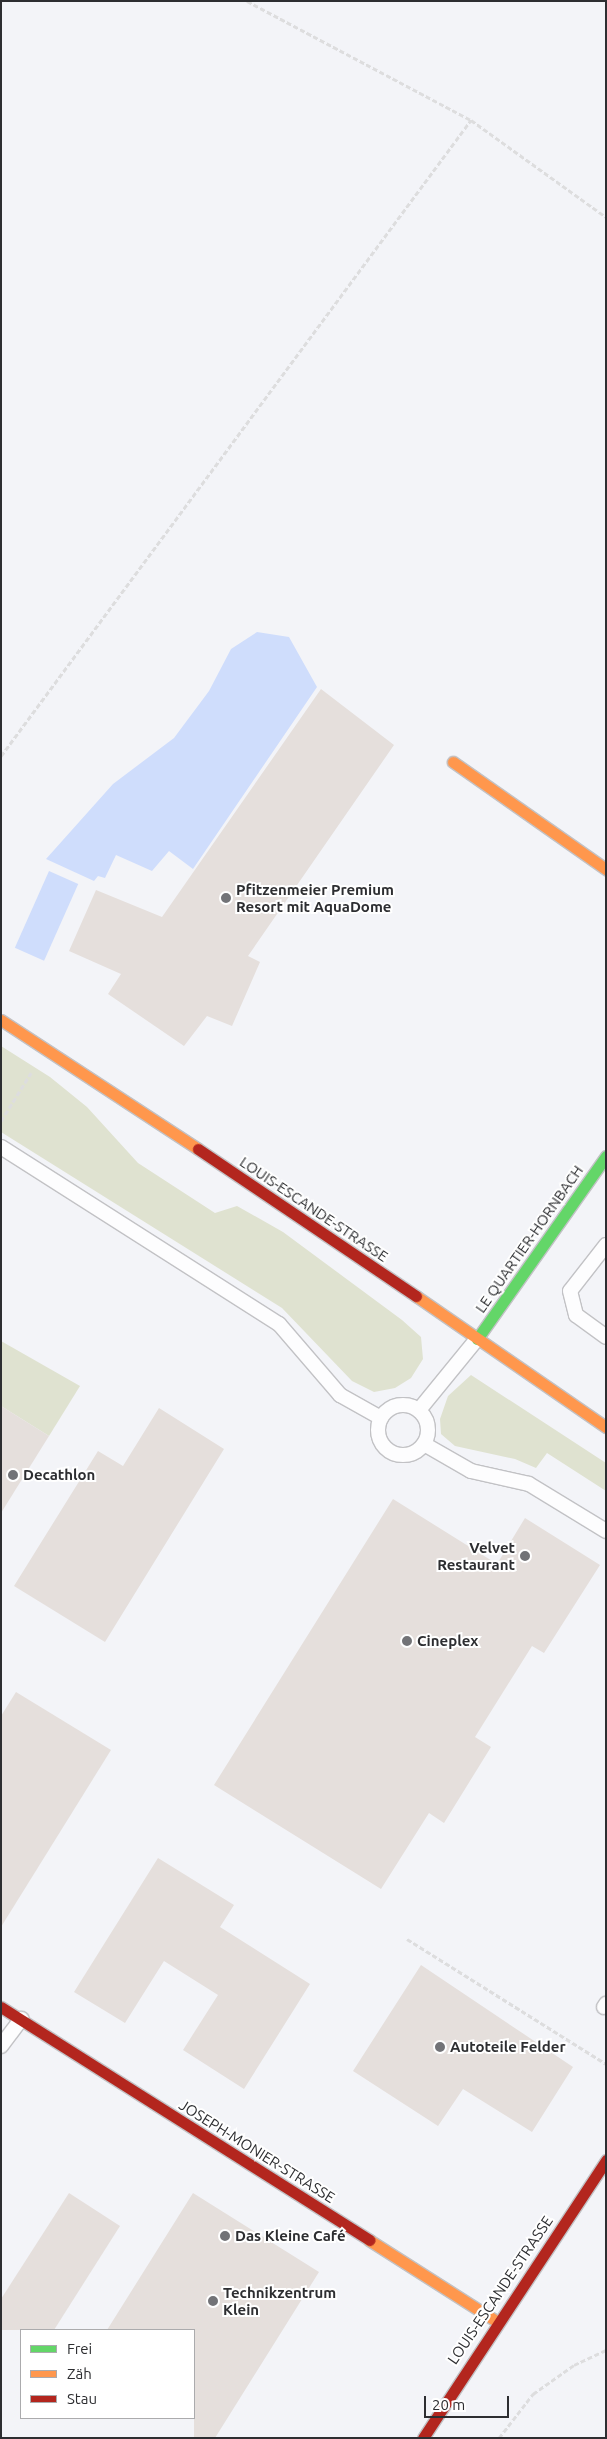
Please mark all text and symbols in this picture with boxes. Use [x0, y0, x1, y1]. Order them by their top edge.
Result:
place label: Pfitzenmeier Premium Resort mit AquaDome [236, 880, 394, 915]
marker: Pfitzenmeier Premium Resort mit AquaDome [220, 892, 232, 904]
street label: LOUIS-ESCANDE-STRASSE [237, 1153, 391, 1265]
street label: LE QUARTIER-HORNBACH [471, 1162, 587, 1316]
place label: Decathlon [23, 1466, 95, 1484]
marker: Decathlon [7, 1469, 19, 1481]
place label: Velvet Restaurant [437, 1538, 515, 1573]
marker: Velvet Restaurant [519, 1550, 531, 1562]
place label: Cineplex [417, 1632, 478, 1650]
marker: Cineplex [401, 1635, 413, 1647]
place label: Autoteile Felder [450, 2038, 566, 2056]
marker: Autoteile Felder [434, 2041, 446, 2053]
street label: JOSEPH-MONIER-STRASSE [176, 2096, 338, 2206]
street label: LOUIS-ESCANDE-STRASSE [444, 2213, 556, 2367]
place label: Das Kleine Café [235, 2227, 346, 2245]
marker: Das Kleine Café [219, 2230, 231, 2242]
place label: Technikzentrum Klein [223, 2283, 336, 2318]
marker: Technikzentrum Klein [207, 2295, 219, 2307]
legend [20, 2329, 195, 2419]
text: Frei [67, 2340, 92, 2357]
text: Zäh [67, 2365, 92, 2382]
scale bar [427, 2386, 512, 2418]
text: Stau [67, 2390, 97, 2407]
text: 20 m [432, 2396, 465, 2413]

